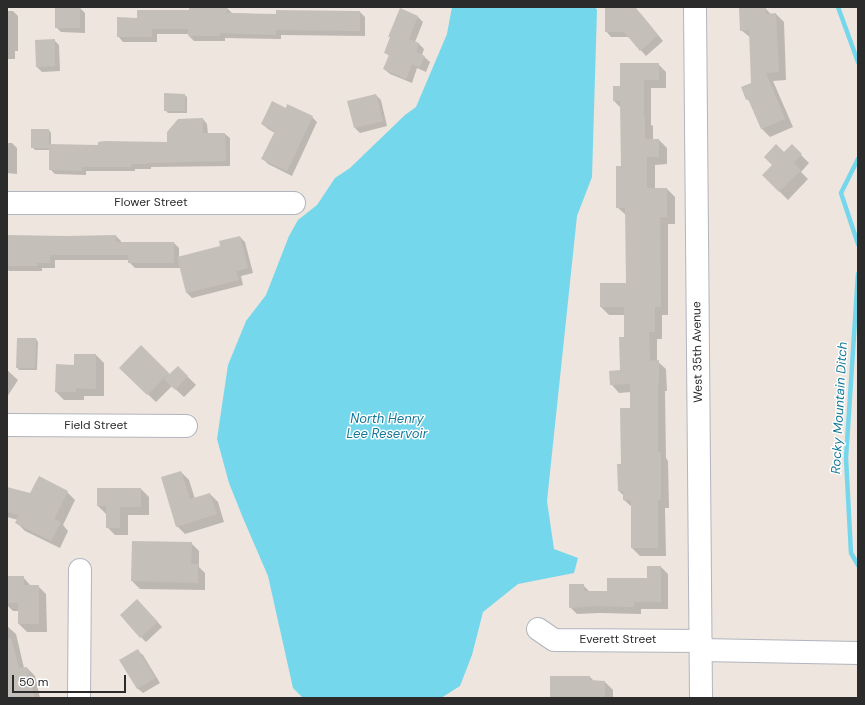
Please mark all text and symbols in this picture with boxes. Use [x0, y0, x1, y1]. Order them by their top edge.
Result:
street label: Flower Street [114, 196, 188, 210]
street label: West 35th Avenue [690, 301, 706, 403]
water label: Rocky Mountain Ditch [829, 342, 851, 474]
water label: North Henry Lee Reservoir [346, 412, 428, 443]
street label: Field Street [64, 419, 128, 433]
street label: Everett Street [579, 633, 657, 647]
scale bar [14, 667, 128, 693]
text: 50 m [19, 674, 48, 690]

